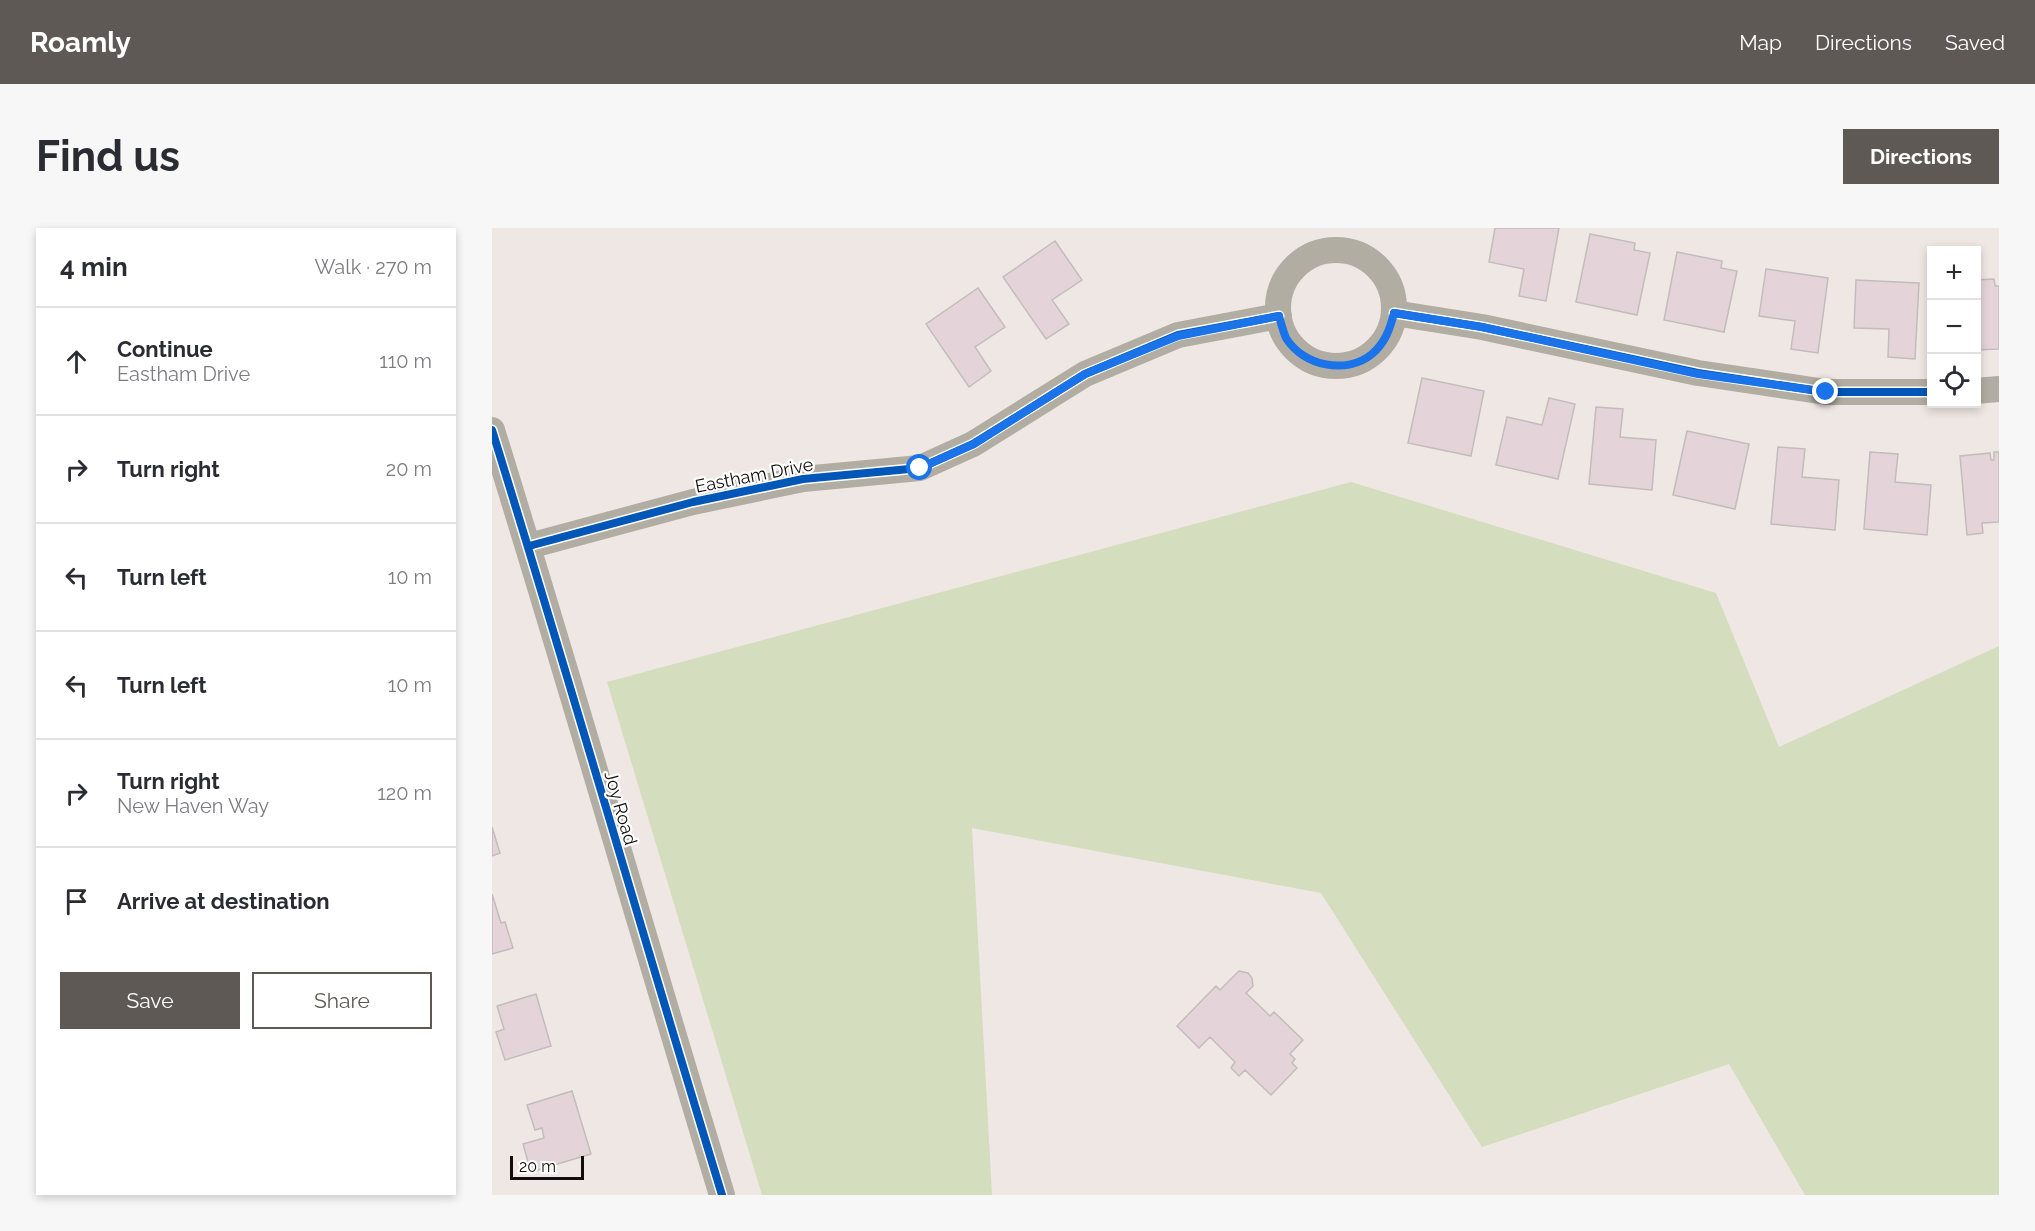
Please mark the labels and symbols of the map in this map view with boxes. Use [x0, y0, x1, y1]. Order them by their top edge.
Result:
route end [1812, 378, 1838, 404]
street label: Eastham Drive [693, 453, 815, 497]
route start [906, 454, 932, 480]
street label: Joy Road [600, 769, 642, 847]
scale bar [510, 1153, 584, 1180]

